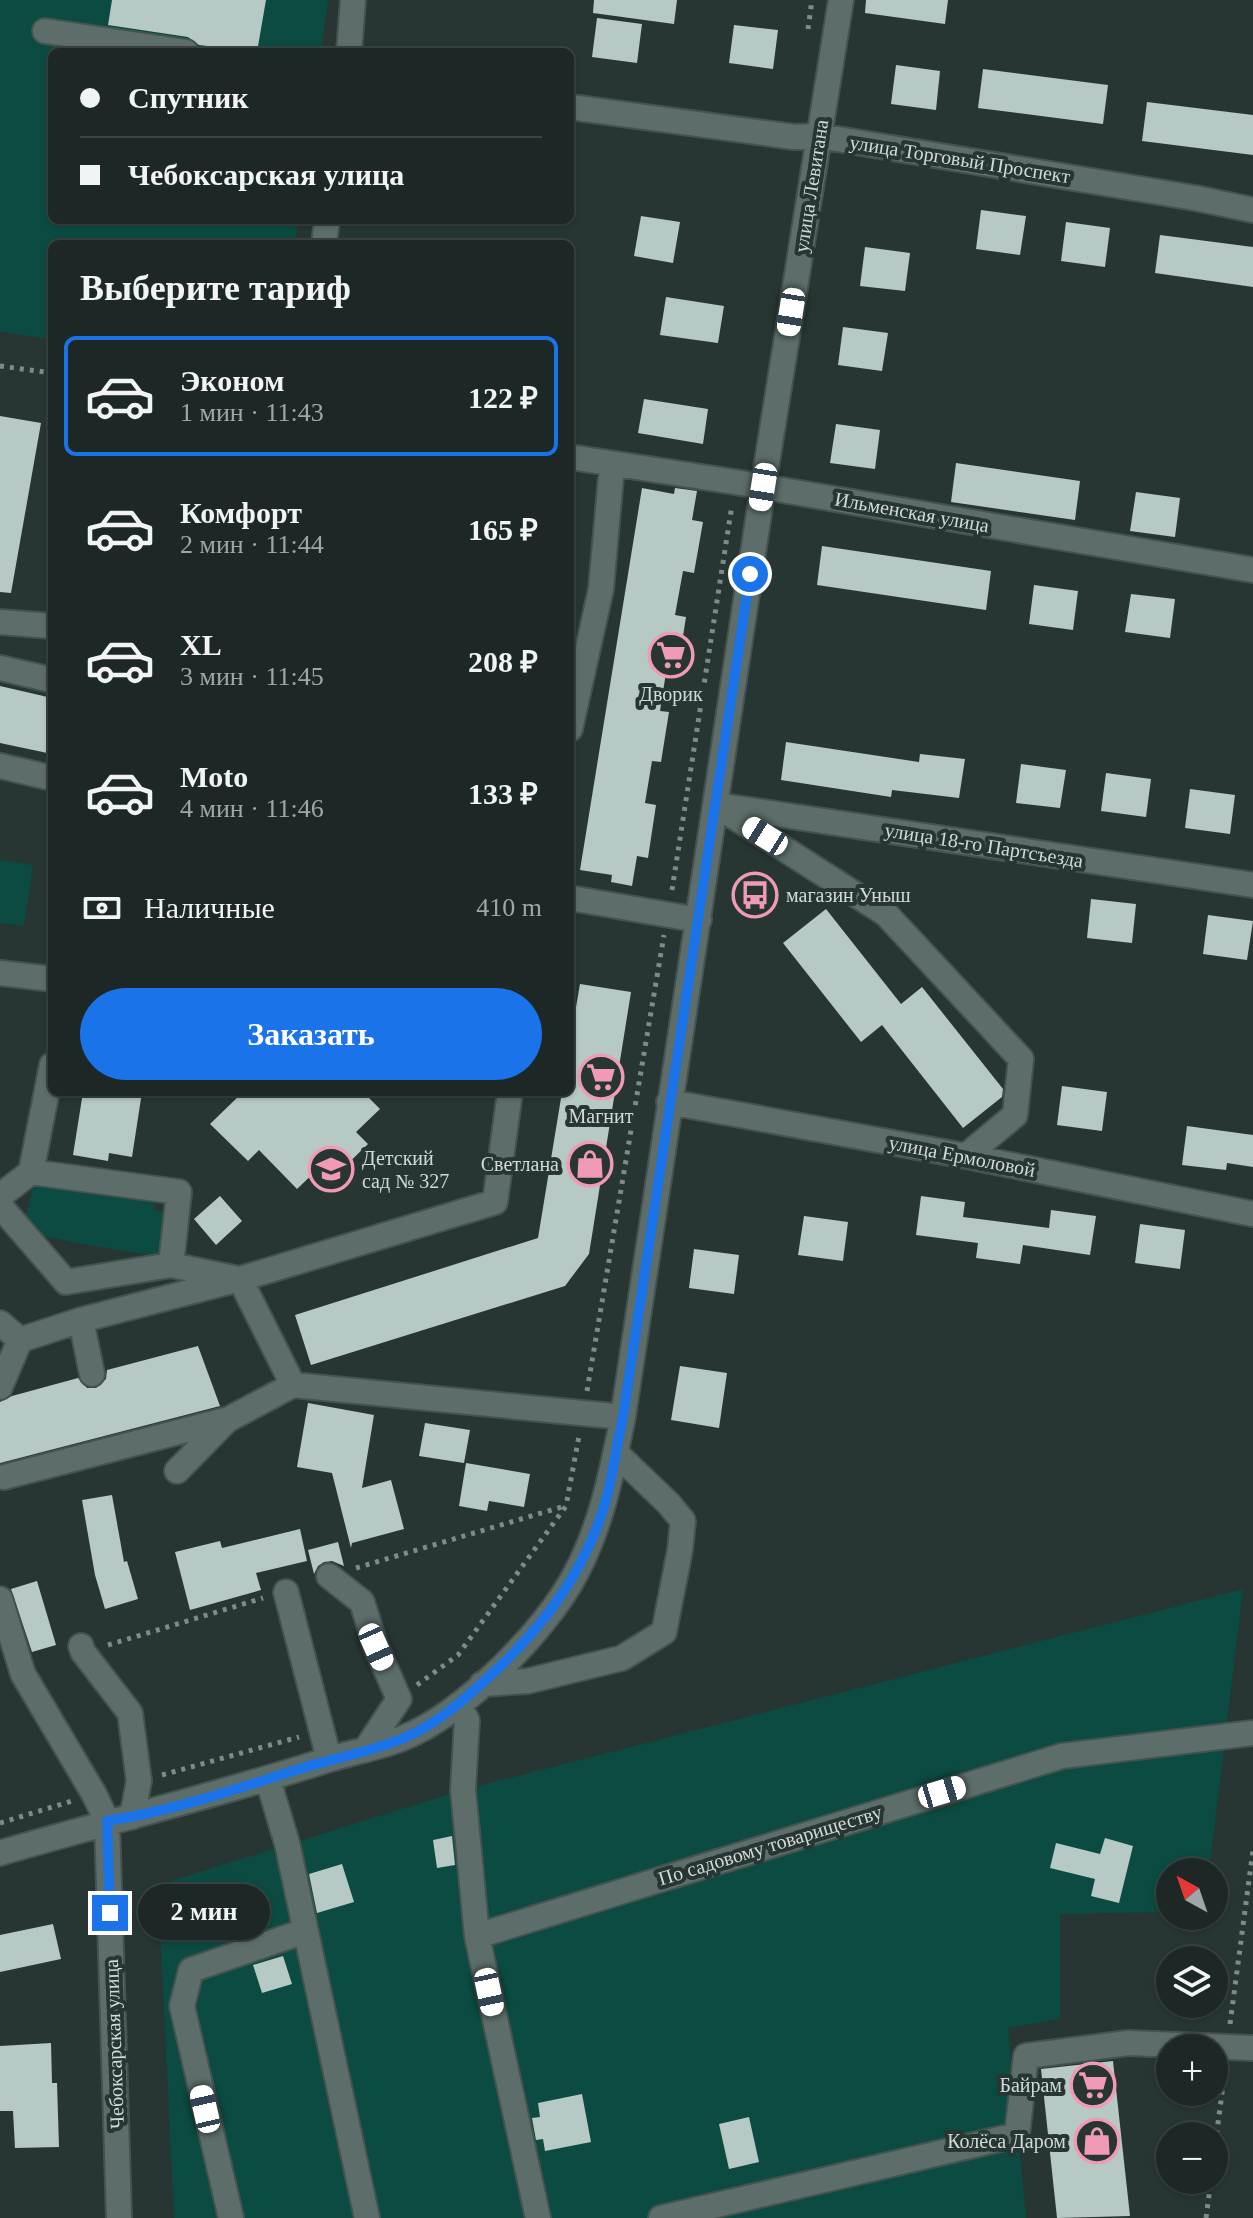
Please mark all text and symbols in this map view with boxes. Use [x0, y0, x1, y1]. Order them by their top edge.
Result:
text: Спутник [128, 81, 249, 114]
street label: улица Левитана [790, 118, 833, 254]
street label: улица Торговый Проспект [848, 131, 1072, 188]
text: Чебоксарская улица [128, 158, 404, 191]
text: Выберите тариф [80, 268, 351, 308]
car [775, 286, 807, 338]
icon: car [84, 360, 156, 432]
text: Эконом [180, 364, 284, 397]
text: 122 ₽ [468, 381, 538, 414]
text: 1 мин · 11:43 [180, 398, 324, 427]
car [747, 461, 779, 513]
street label: Ильменская улица [833, 488, 991, 537]
icon: car [84, 492, 156, 564]
text: Комфорт [180, 496, 302, 529]
text: 165 ₽ [468, 513, 538, 546]
text: 2 мин · 11:44 [180, 530, 324, 559]
route start [732, 556, 768, 592]
icon: car [84, 624, 156, 696]
text: XL [180, 628, 222, 661]
supermarket icon: Дворик [647, 631, 695, 679]
text: 208 ₽ [468, 645, 538, 678]
text: 3 мин · 11:45 [180, 662, 324, 691]
place label: Дворик [639, 683, 703, 706]
icon: car [84, 756, 156, 828]
text: Moto [180, 760, 248, 793]
text: 133 ₽ [468, 777, 538, 810]
text: 4 мин · 11:46 [180, 794, 324, 823]
car [738, 813, 792, 859]
street label: улица 18-го Партсъезда [883, 818, 1085, 873]
bus stop icon: магазин Уныш [731, 871, 779, 919]
place label: магазин Уныш [786, 884, 911, 906]
icon: cash [80, 886, 124, 930]
text: Наличные [144, 891, 275, 924]
text: 410 m [476, 893, 542, 922]
button: Заказать [80, 988, 542, 1080]
supermarket icon: Магнит [577, 1053, 625, 1101]
place label: Магнит [568, 1105, 634, 1127]
street label: улица Ермоловой [887, 1131, 1037, 1182]
shop icon: Светлана [566, 1140, 614, 1188]
school or university icon: Детский сад № 327 [307, 1145, 355, 1193]
place label: Детский сад № 327 [362, 1147, 449, 1193]
place label: Светлана [481, 1153, 559, 1175]
car [355, 1620, 397, 1674]
car [916, 1774, 968, 1810]
street label: По садовому товариществу [656, 1800, 885, 1890]
north arrow [1156, 1858, 1228, 1930]
map controls [1156, 1858, 1228, 2194]
callout: 2 мин [138, 1885, 270, 1941]
route end [92, 1895, 128, 1931]
text: 2 мин [170, 1897, 238, 1926]
button: layers [1156, 1946, 1228, 2018]
street label: Чебоксарская улица [100, 1959, 129, 2129]
car [472, 1966, 506, 2018]
button: + [1156, 2034, 1228, 2106]
supermarket icon: Байрам [1069, 2061, 1117, 2109]
place label: Байрам [999, 2074, 1062, 2097]
car [188, 2083, 222, 2135]
shop icon: Колёса Даром [1073, 2117, 1121, 2165]
button: − [1156, 2122, 1228, 2194]
place label: Колёса Даром [947, 2130, 1066, 2153]

